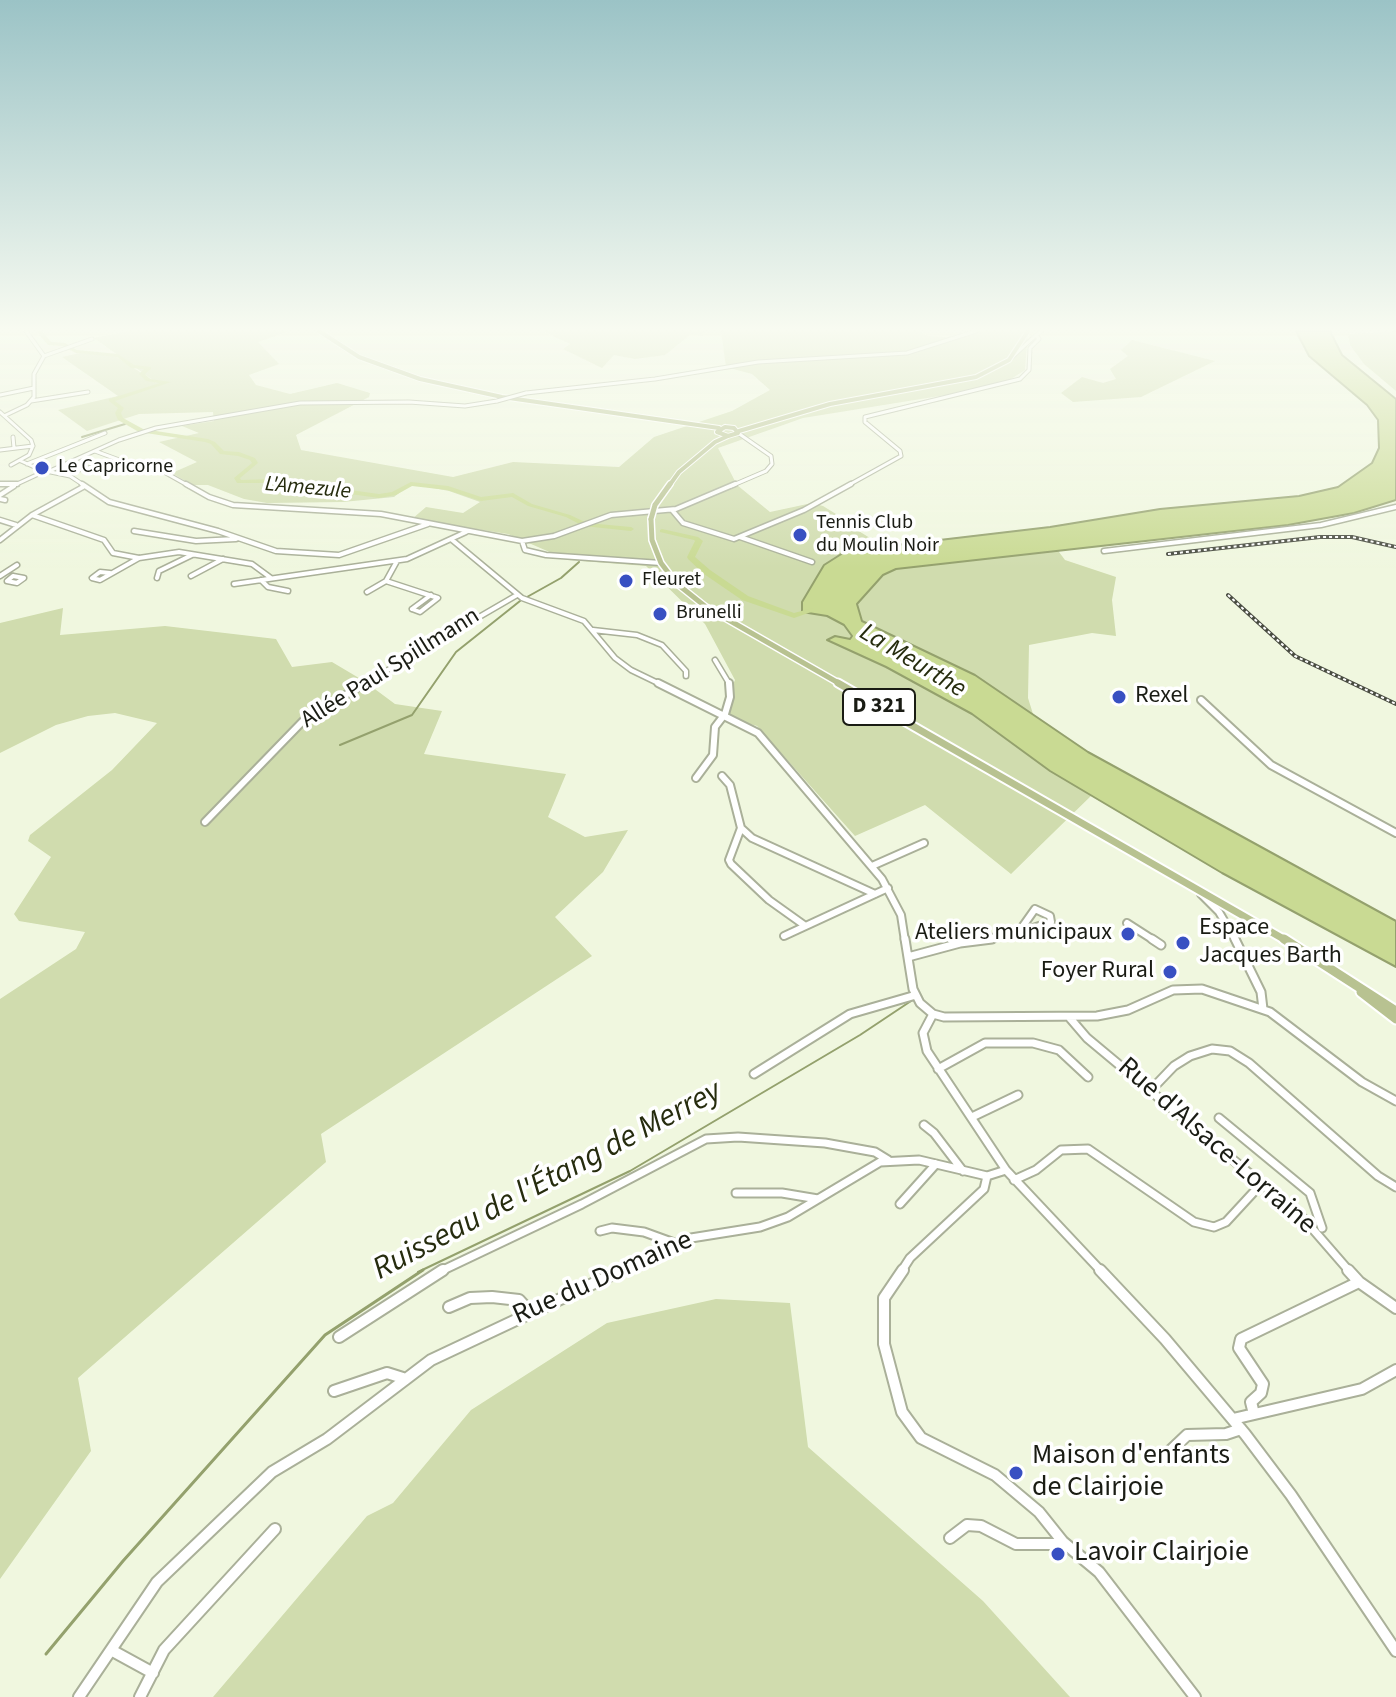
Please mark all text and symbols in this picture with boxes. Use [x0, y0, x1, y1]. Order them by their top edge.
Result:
place label: Le Capricorne [58, 456, 173, 480]
marker: Le Capricorne [33, 459, 51, 477]
water label: L'Amezule [264, 472, 352, 506]
place label: Tennis Club du Moulin Noir [816, 512, 939, 559]
marker: Tennis Club du Moulin Noir [791, 526, 809, 544]
place label: Fleuret [642, 569, 701, 593]
marker: Fleuret [617, 572, 635, 590]
street label: Allée Paul Spillmann [296, 602, 486, 736]
place label: Brunelli [676, 602, 742, 626]
marker: Brunelli [651, 605, 669, 623]
water label: La Meurthe [853, 618, 971, 706]
place label: Rexel [1135, 683, 1188, 711]
marker: Rexel [1110, 688, 1128, 706]
road number: D 321 [843, 689, 915, 725]
place label: Espace Jacques Barth [1199, 915, 1342, 971]
place label: Ateliers municipaux [915, 920, 1112, 948]
marker: Ateliers municipaux [1119, 925, 1137, 943]
marker: Espace Jacques Barth [1174, 934, 1192, 952]
place label: Foyer Rural [1041, 958, 1154, 986]
marker: Foyer Rural [1161, 963, 1179, 981]
street label: Rue d'Alsace-Lorraine [1110, 1052, 1322, 1242]
water label: Ruisseau de l'Étang de Merrey [367, 1074, 729, 1290]
street label: Rue du Domaine [508, 1224, 698, 1334]
place label: Maison d'enfants de Clairjoie [1032, 1440, 1230, 1506]
marker: Maison d'enfants de Clairjoie [1007, 1464, 1025, 1482]
place label: Lavoir Clairjoie [1074, 1537, 1249, 1571]
marker: Lavoir Clairjoie [1049, 1545, 1067, 1563]

